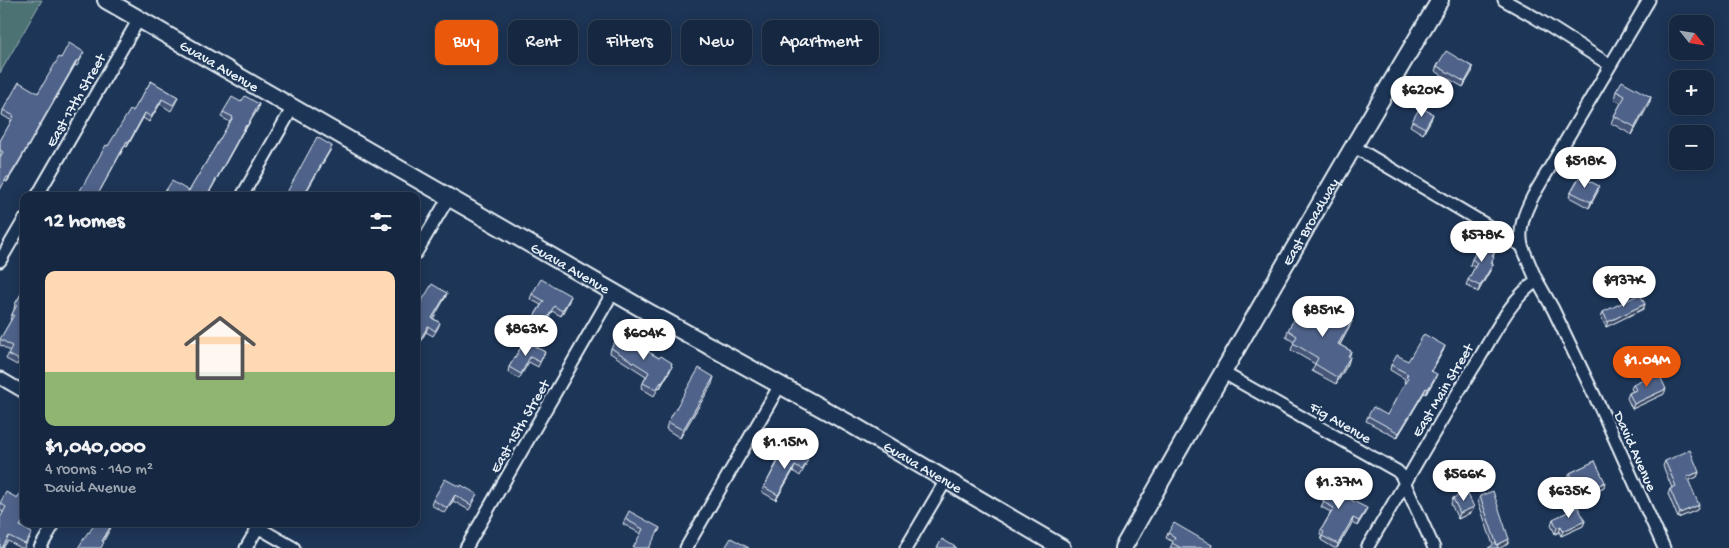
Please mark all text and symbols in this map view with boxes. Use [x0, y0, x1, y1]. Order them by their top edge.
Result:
north arrow [1669, 15, 1714, 60]
map controls [1669, 15, 1714, 170]
chip: Buy [435, 20, 498, 65]
chip: Rent [508, 20, 578, 65]
chip: Filters [588, 20, 671, 65]
chip: New [681, 20, 752, 65]
chip: Apartment [762, 20, 879, 65]
street label: Guava Avenue [176, 37, 262, 97]
street label: East 17th Street [43, 50, 112, 151]
button: + [1669, 70, 1714, 115]
pin: $620K [1387, 76, 1457, 118]
text: $620K [1401, 82, 1443, 101]
button: − [1669, 125, 1714, 170]
pin: $518K [1550, 146, 1620, 189]
text: $518K [1565, 153, 1605, 172]
street label: East Broadway [1279, 175, 1344, 270]
icon: filters [367, 208, 395, 236]
text: 12 homes [45, 210, 124, 235]
pin: $578K [1447, 220, 1517, 263]
text: $578K [1461, 227, 1503, 246]
street label: Guava Avenue [527, 239, 613, 299]
pin: $937K [1589, 266, 1659, 308]
text: $937K [1604, 272, 1644, 291]
pin: $851K [1288, 296, 1358, 338]
text: $851K [1303, 302, 1343, 321]
icon: home [175, 303, 265, 393]
pin: $863K [491, 314, 561, 357]
pin: $604K [609, 318, 679, 361]
text: $863K [505, 321, 547, 340]
text: $604K [624, 325, 664, 344]
street label: East Main Street [1409, 340, 1480, 441]
pin: $1.04M [1606, 346, 1688, 388]
text: $1.04M [1624, 352, 1670, 371]
street label: East 15th Street [487, 376, 556, 477]
street label: Fig Avenue [1305, 398, 1374, 449]
street label: David Avenue [1608, 408, 1660, 495]
pin: $1.15M [744, 428, 826, 470]
text: $1.15M [763, 434, 807, 453]
text: $1,040,000 [45, 436, 146, 461]
street label: Guava Avenue [879, 438, 965, 499]
pin: $566K [1429, 460, 1499, 502]
text: 4 rooms · 140 m² [45, 461, 153, 480]
text: $566K [1444, 466, 1484, 485]
pin: $1.37M [1298, 468, 1380, 510]
text: $1.37M [1316, 474, 1362, 493]
pin: $635K [1534, 476, 1604, 519]
text: David Avenue [45, 480, 136, 499]
text: $635K [1549, 483, 1589, 502]

